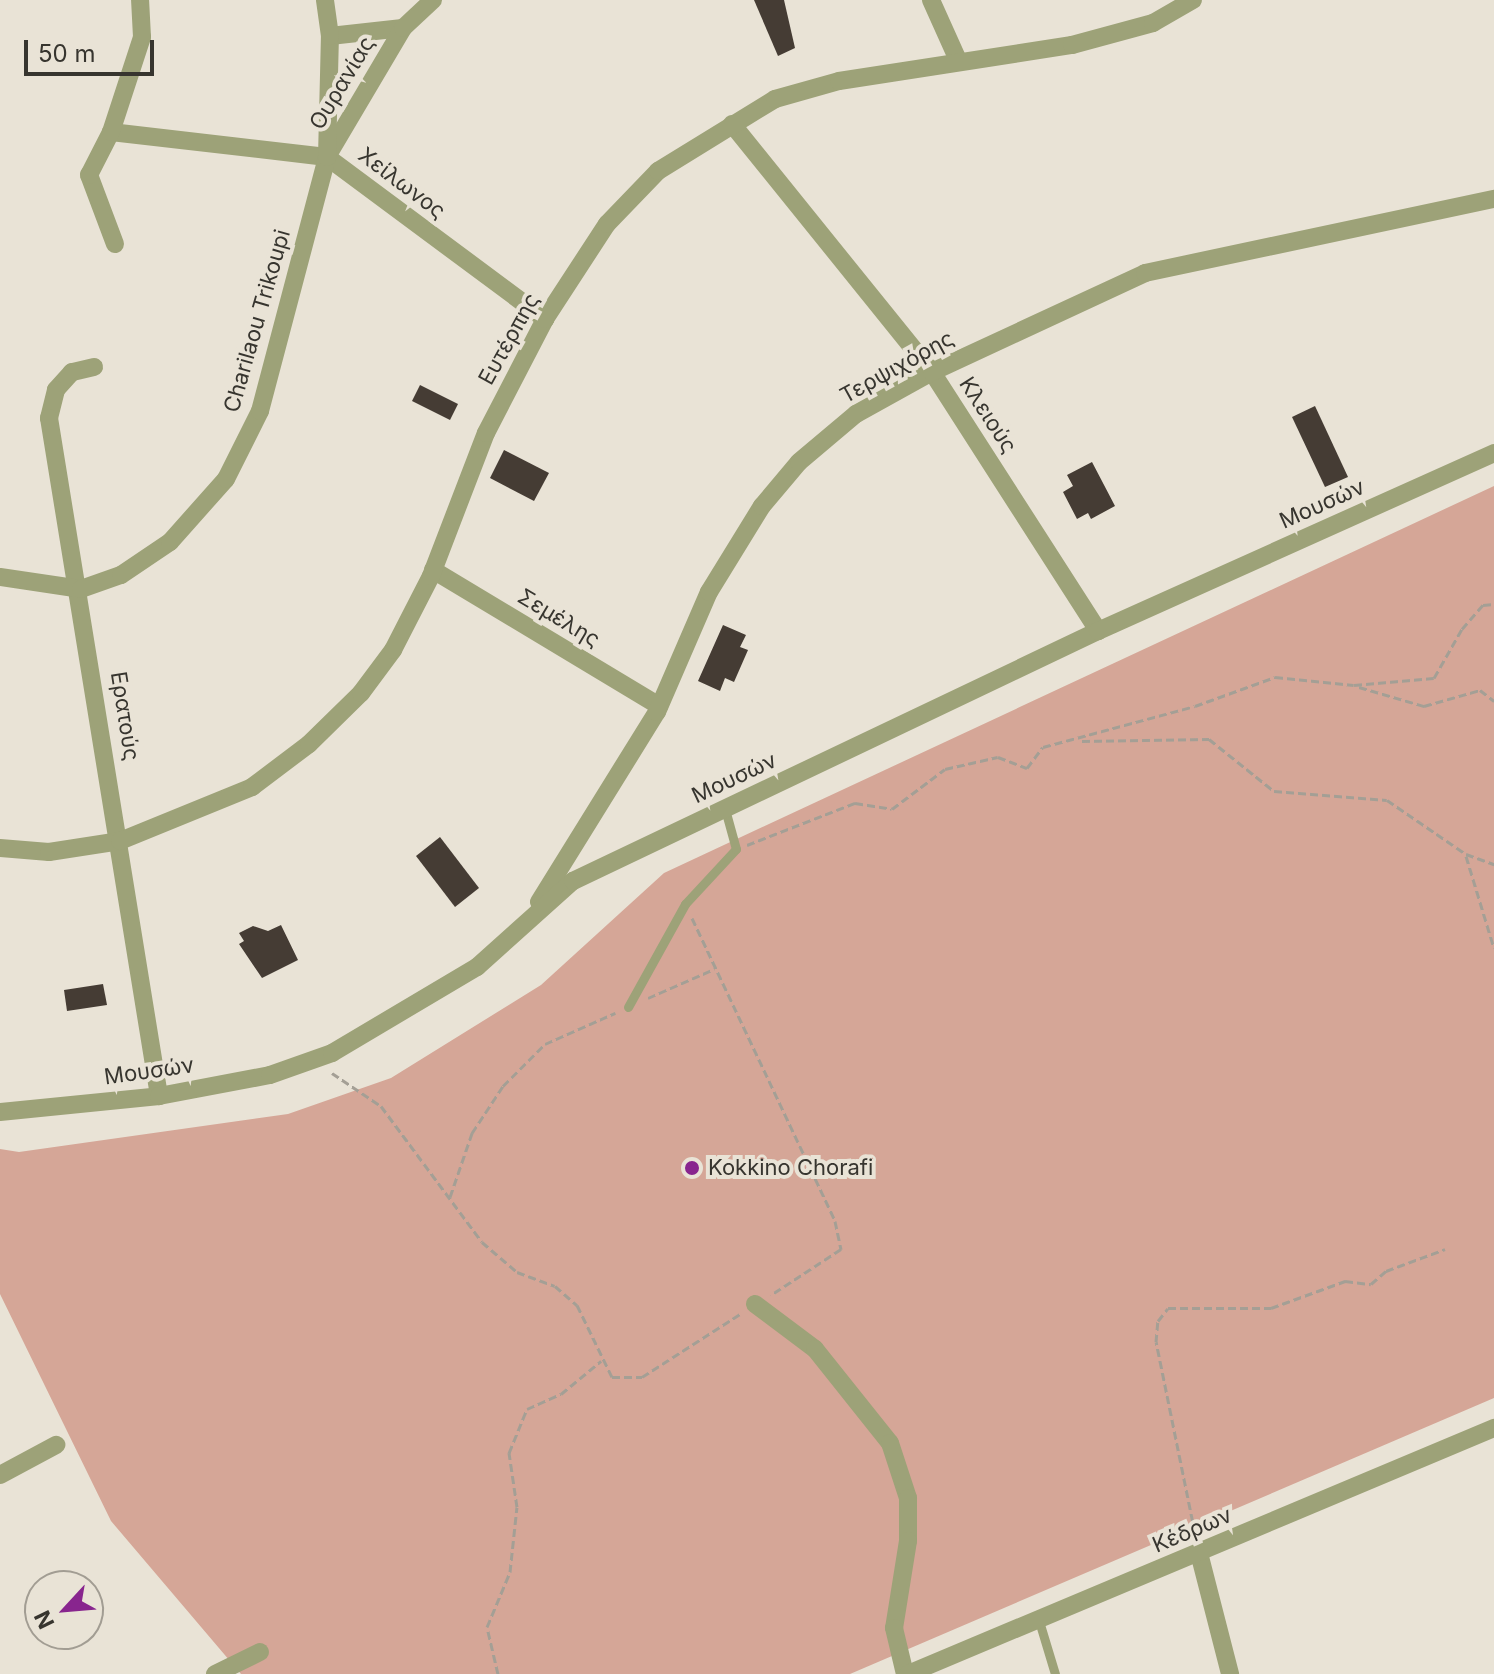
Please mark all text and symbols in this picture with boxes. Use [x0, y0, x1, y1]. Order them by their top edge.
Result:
scale bar [28, 24, 158, 74]
street label: Ουρανίας [304, 32, 380, 134]
text: 50 m [38, 39, 96, 68]
street label: Χείλωνος [353, 142, 451, 224]
street label: Charilaou Trikoupi [218, 227, 296, 415]
street label: Ευτέρπης [473, 289, 545, 389]
street label: Τερψιχόρης [836, 325, 958, 409]
street label: Κλειούς [954, 372, 1022, 458]
street label: Μουσών [1275, 474, 1369, 534]
street label: Σεμέλης [513, 583, 605, 653]
street label: Ερατούς [105, 670, 145, 762]
street label: Μουσών [687, 747, 781, 809]
street label: Μουσών [102, 1052, 196, 1090]
place label: Kokkino Chorafi [708, 1155, 873, 1181]
marker: Kokkino Chorafi [683, 1159, 701, 1177]
street label: Κέδρων [1148, 1502, 1236, 1558]
north arrow [24, 1570, 104, 1650]
text: N [29, 1606, 60, 1633]

